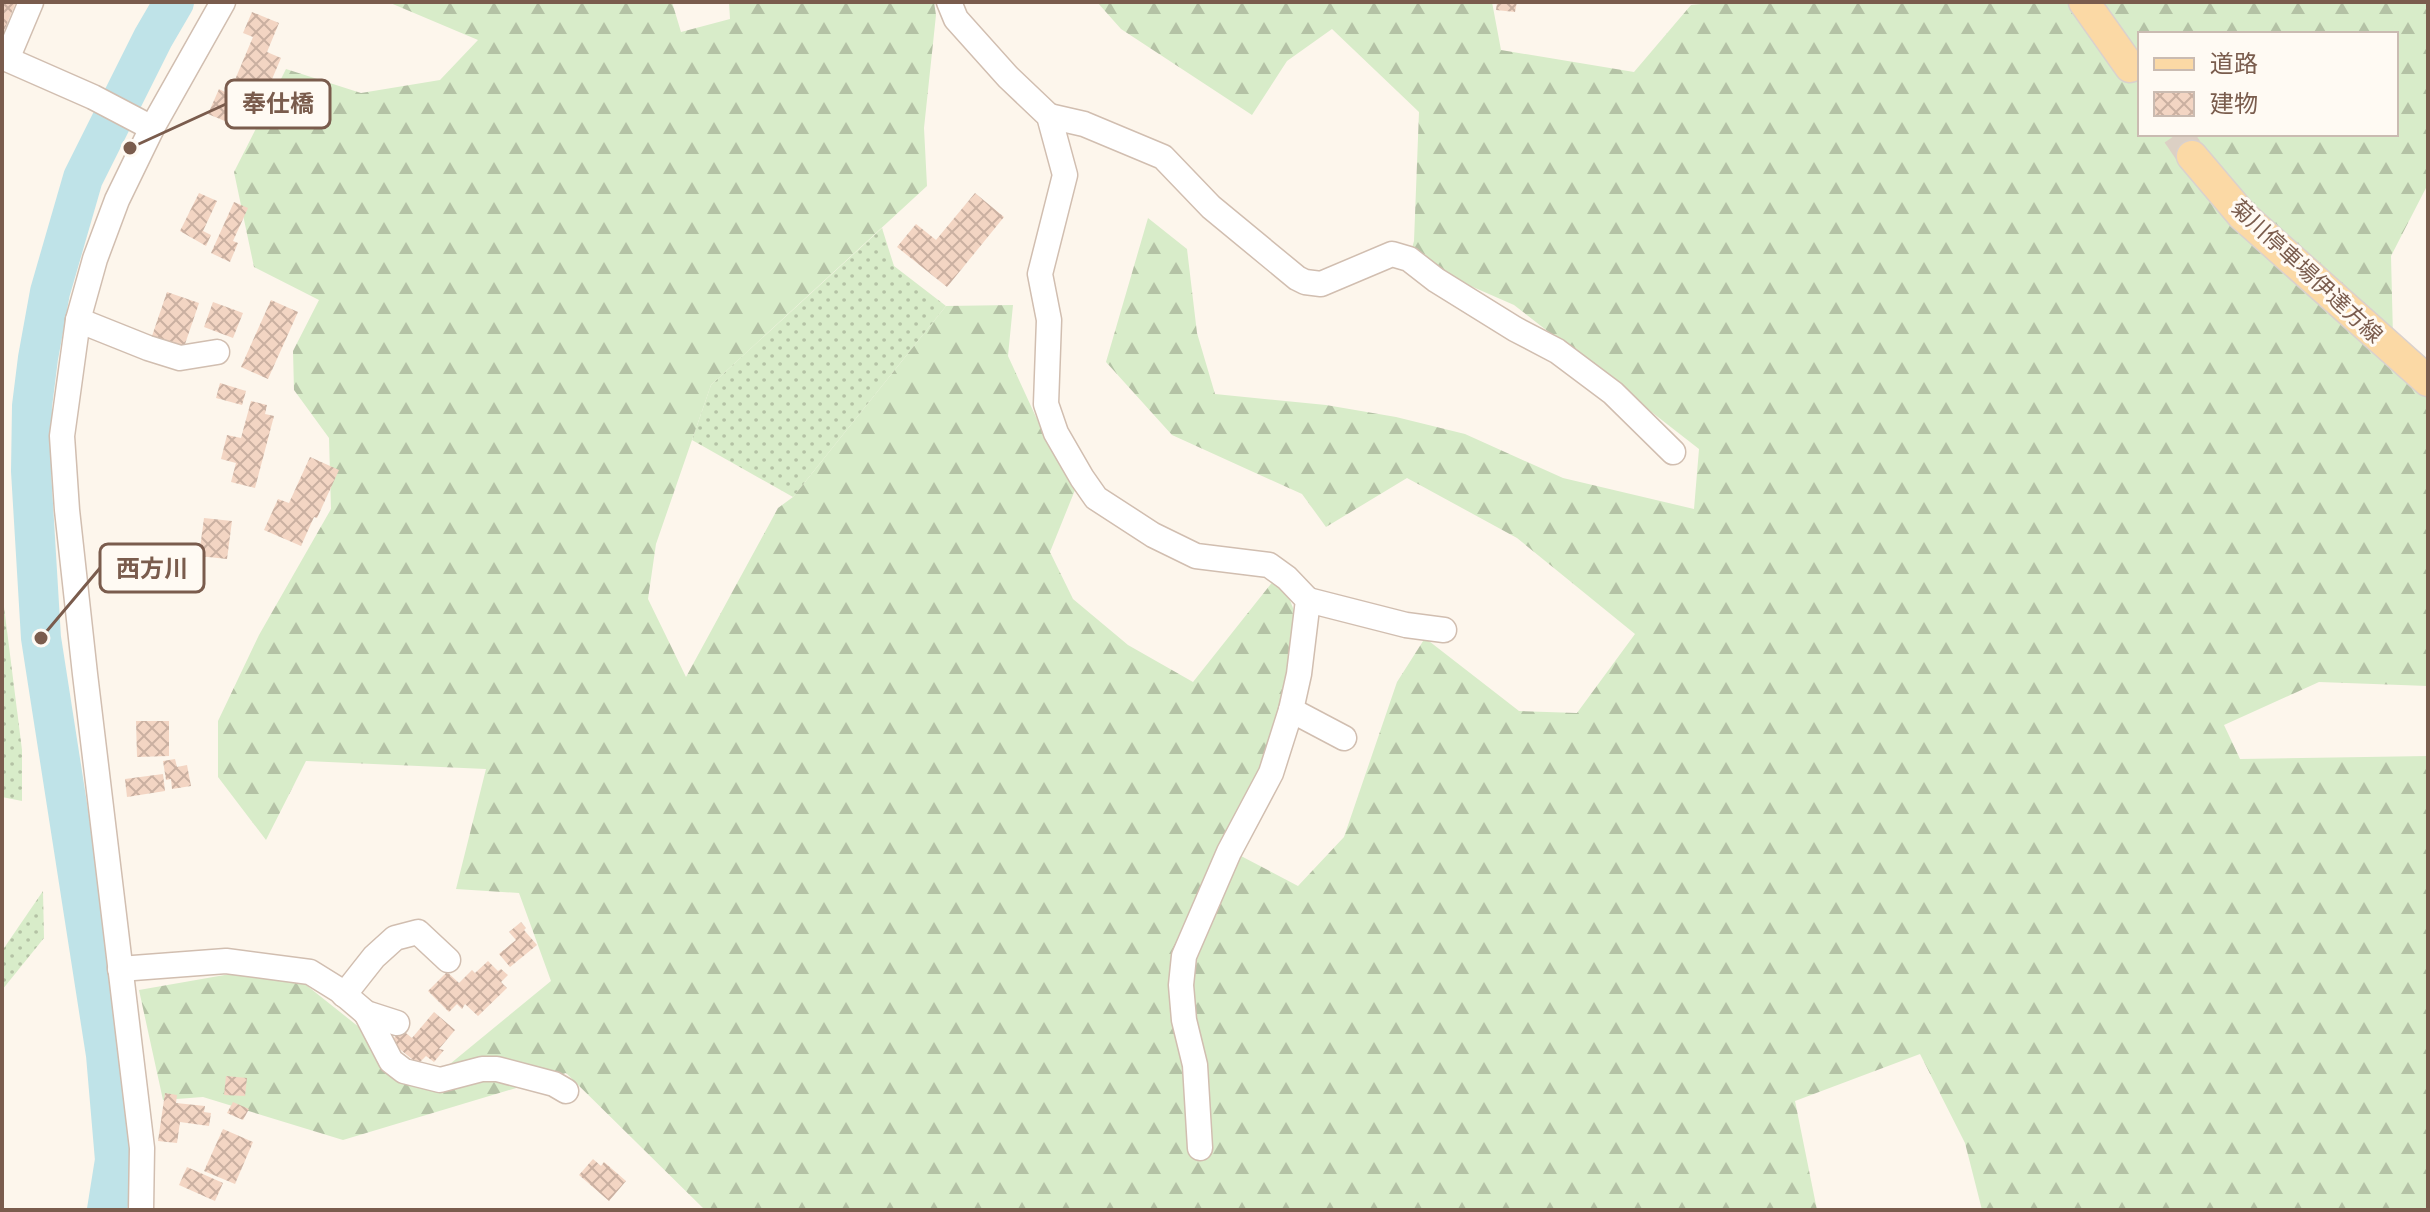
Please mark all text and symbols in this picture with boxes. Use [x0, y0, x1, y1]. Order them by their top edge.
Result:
legend [2138, 32, 2398, 136]
text: 道路 [2210, 46, 2258, 81]
callout: 奉仕橋 [226, 80, 330, 128]
text: 奉仕橋 [242, 86, 314, 121]
text: 建物 [2210, 86, 2258, 121]
street label: 菊川停車場伊達方線 [2224, 192, 2390, 350]
callout: 西方川 [100, 544, 204, 592]
text: 西方川 [116, 551, 188, 586]

